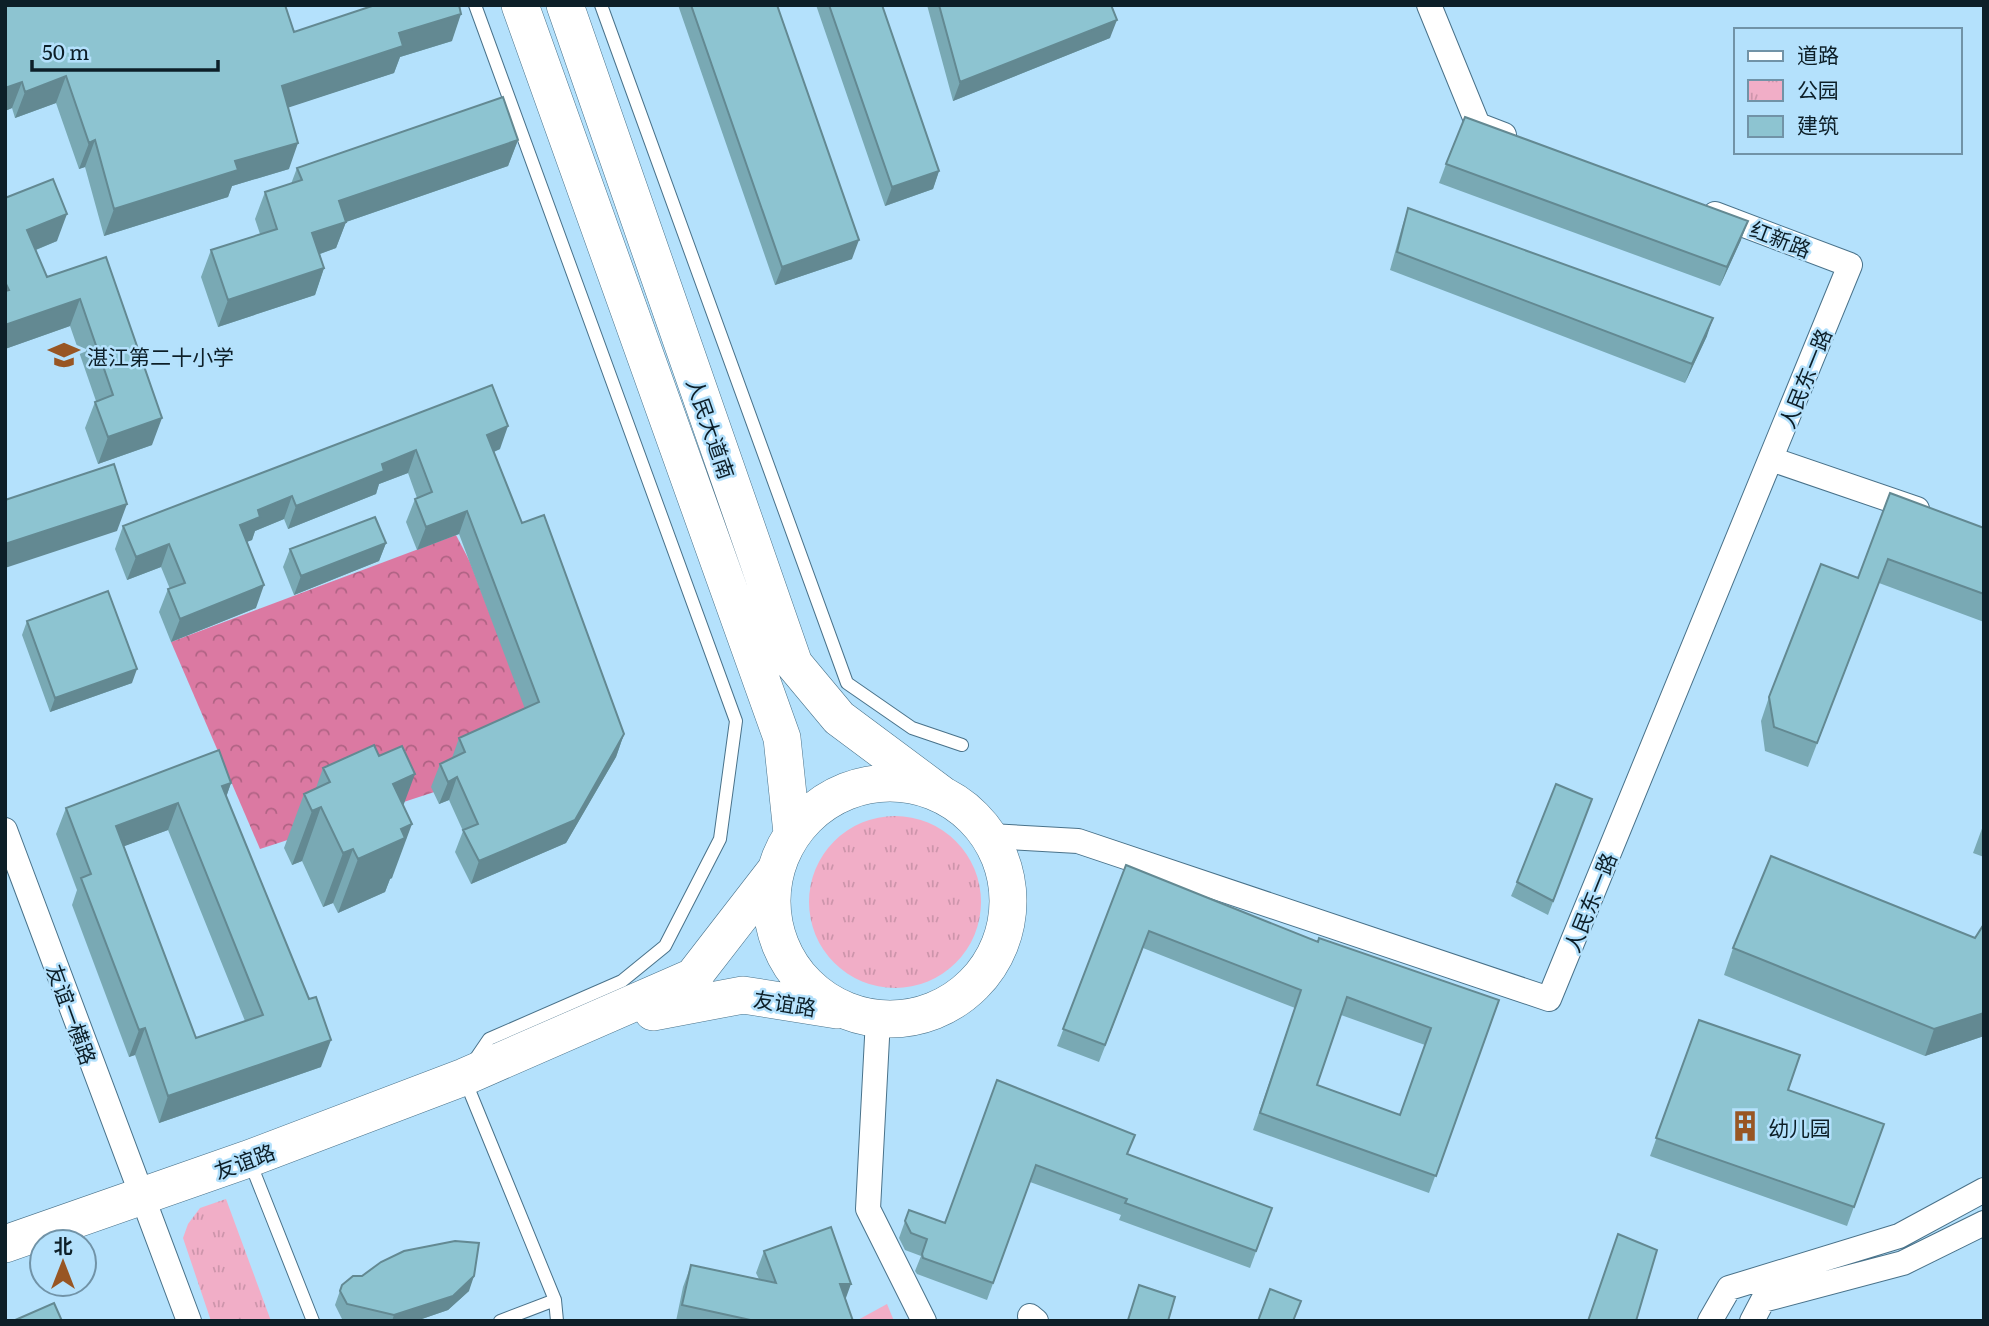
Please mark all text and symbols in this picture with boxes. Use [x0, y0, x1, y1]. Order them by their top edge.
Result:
scale bar [32, 28, 217, 72]
legend [1734, 28, 1961, 154]
text: 50 m [42, 35, 89, 66]
text: 道路 [1797, 38, 1839, 69]
text: 公园 [1797, 73, 1839, 104]
text: 建筑 [1797, 108, 1839, 139]
street label: 红新路 [1746, 212, 1816, 264]
street label: 人民东一路 [1770, 324, 1838, 432]
school or university icon: 湛江第二十小学 [47, 338, 81, 372]
place label: 湛江第二十小学 [87, 340, 234, 371]
street label: 人民大道南 [680, 373, 744, 483]
street label: 人民东一路 [1555, 848, 1623, 956]
street label: 友谊一横路 [40, 959, 106, 1069]
street label: 友谊路 [751, 982, 819, 1022]
building icon: 幼儿园 [1728, 1109, 1762, 1143]
place label: 幼儿园 [1768, 1111, 1831, 1142]
street label: 友谊路 [209, 1135, 279, 1185]
north arrow [28, 1228, 98, 1298]
text: 北 [53, 1231, 73, 1259]

